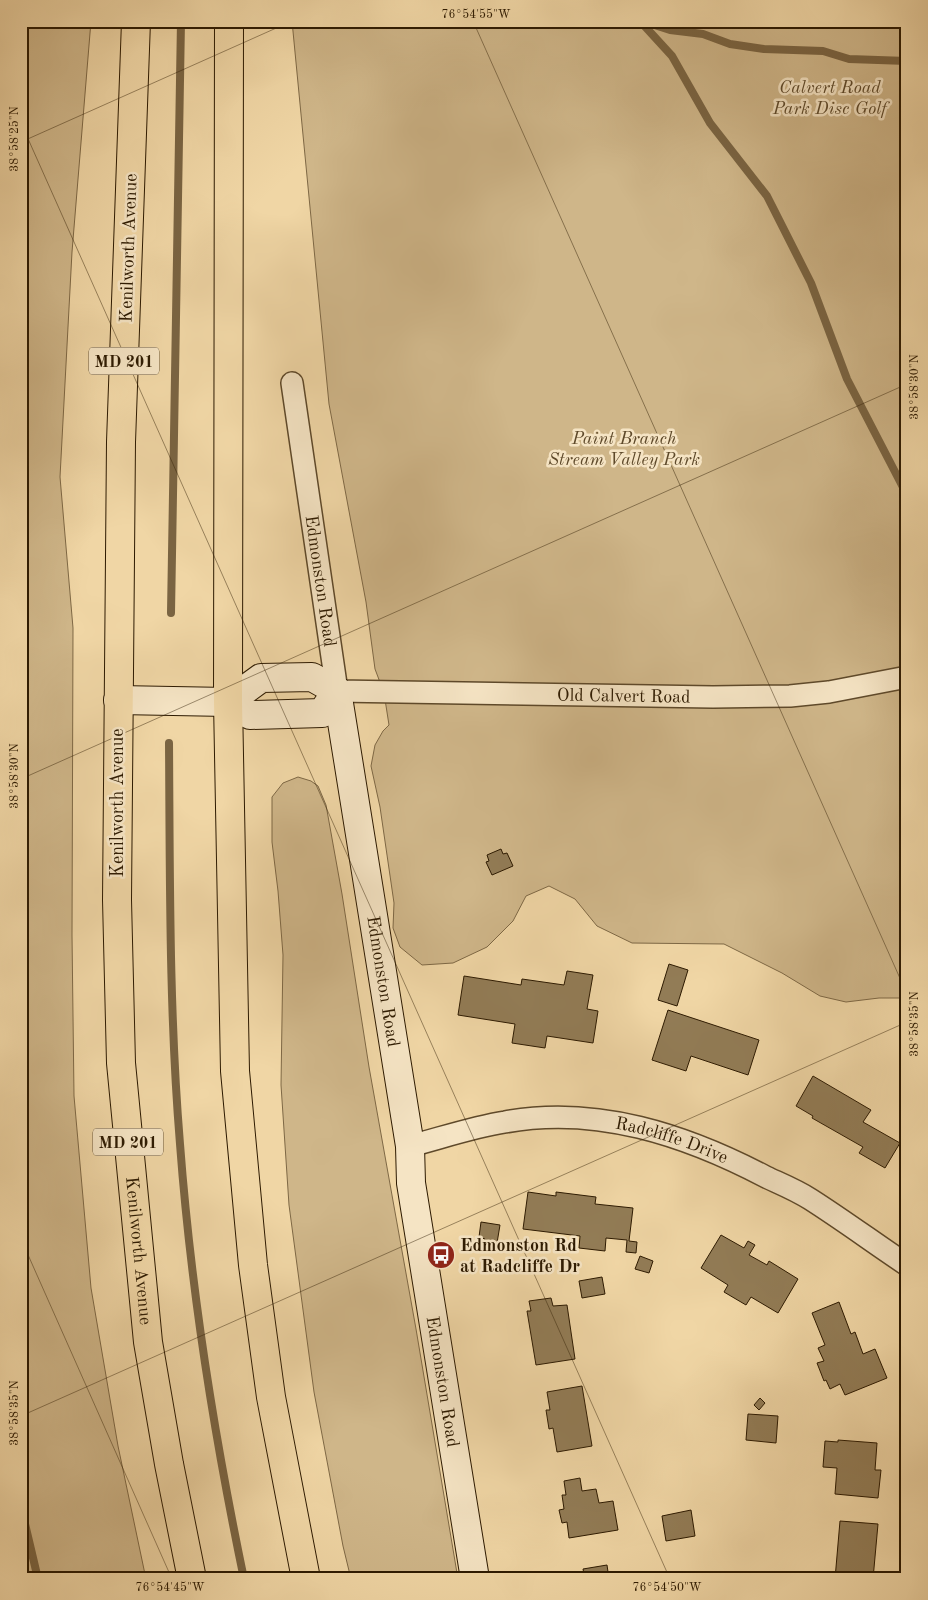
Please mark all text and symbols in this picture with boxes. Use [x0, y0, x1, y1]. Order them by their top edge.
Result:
text: 76°54'55"W [441, 8, 511, 21]
park label: Calvert Road Park Disc Golf [772, 79, 891, 118]
text: 38°58'25"N [8, 106, 21, 172]
street label: Kenilworth Avenue [117, 173, 141, 323]
road number: MD 201 [89, 348, 159, 374]
text: 38°58'30"N [908, 354, 921, 420]
park label: Paint Branch Stream Valley Park [548, 430, 700, 469]
street label: Edmonston Road [301, 514, 338, 648]
street label: Old Calvert Road [557, 687, 691, 707]
street label: Kenilworth Avenue [109, 728, 127, 878]
text: 38°58'30"N [8, 743, 21, 809]
street label: Edmonston Road [363, 914, 402, 1048]
text: 38°58'35"N [908, 991, 921, 1057]
street label: Radcliffe Drive [614, 1114, 730, 1167]
road number: MD 201 [93, 1128, 163, 1156]
street label: Kenilworth Avenue [122, 1176, 154, 1326]
place label: Edmonston Rd at Radcliffe Dr [460, 1237, 580, 1276]
bus stop icon: Edmonston Rd at Radcliffe Dr [426, 1240, 456, 1270]
street label: Edmonston Road [423, 1315, 462, 1449]
text: 38°58'35"N [8, 1380, 21, 1446]
text: 76°54'45"W [135, 1581, 205, 1594]
text: 76°54'50"W [632, 1581, 702, 1594]

